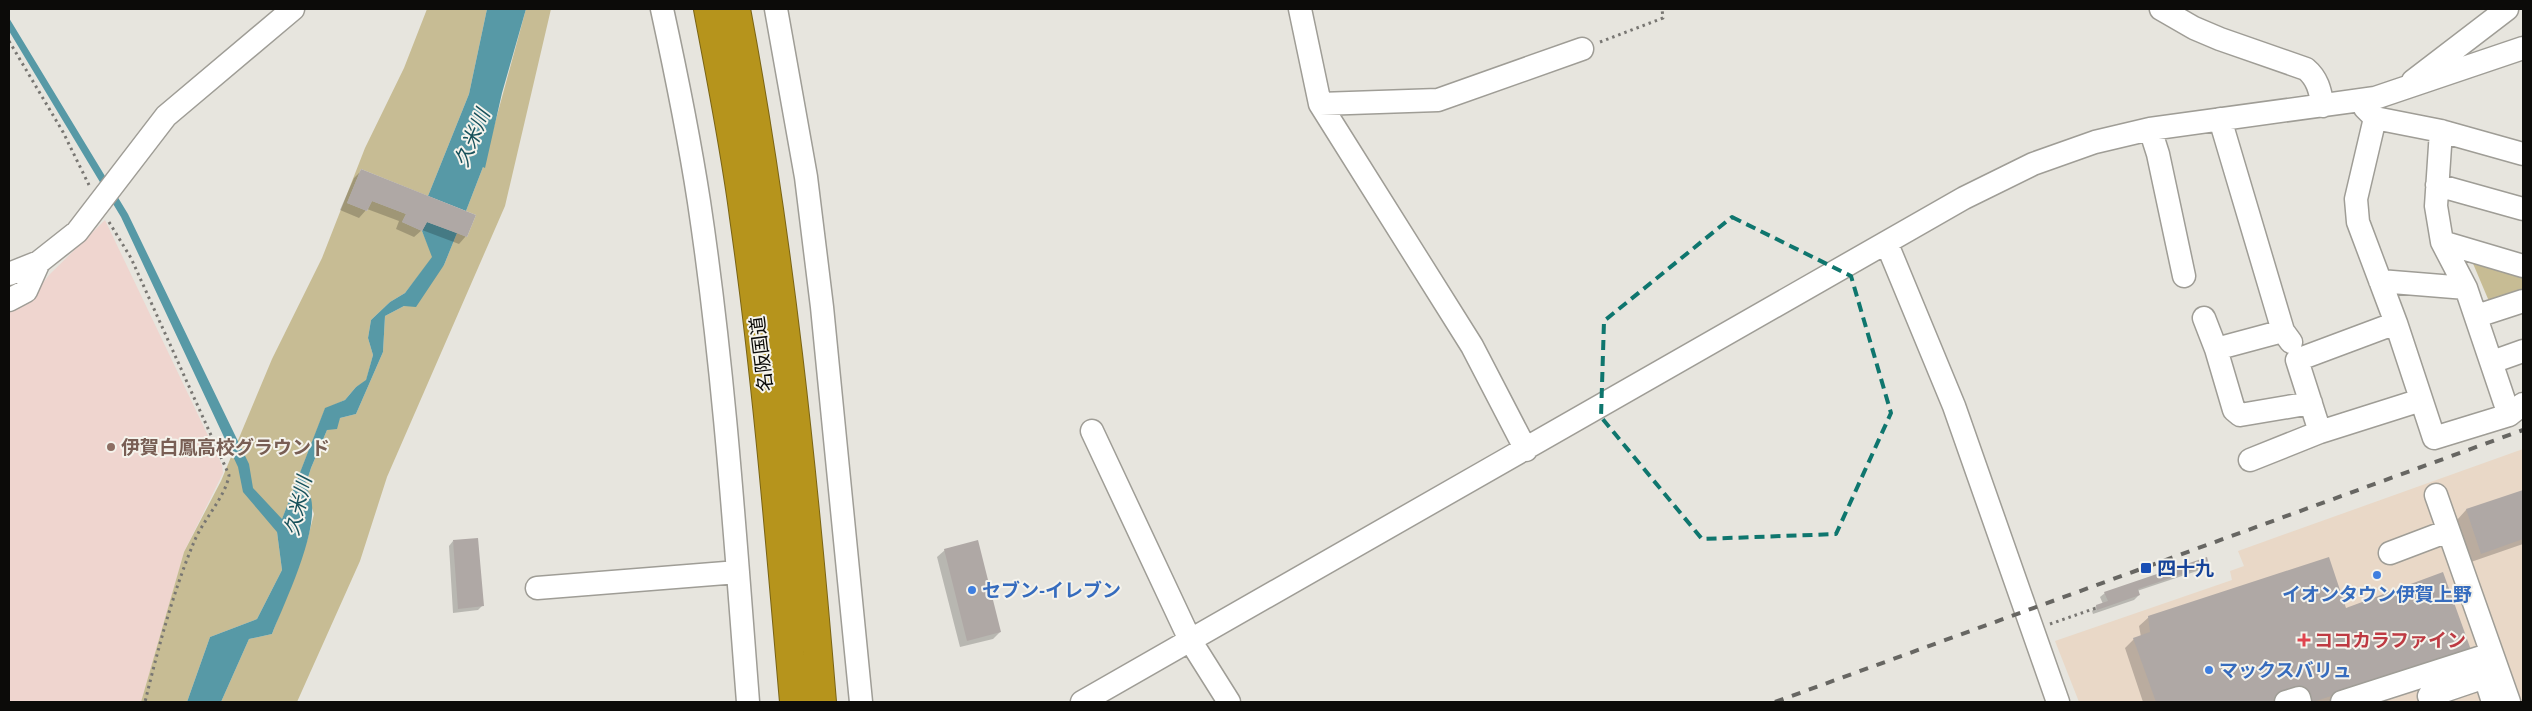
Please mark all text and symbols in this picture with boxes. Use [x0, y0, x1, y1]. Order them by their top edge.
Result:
water label: 久米川 [449, 104, 496, 170]
street label: 名阪国道 [745, 315, 778, 393]
place label: 伊賀白鳳高校グラウンド [121, 436, 330, 459]
marker: 伊賀白鳳高校グラウンド [105, 441, 117, 453]
water label: 久米川 [280, 472, 317, 538]
place label: 四十九 [2157, 557, 2214, 580]
marker: 四十九 [2139, 561, 2153, 575]
marker: イオンタウン伊賀上野 [2371, 569, 2383, 581]
place label: セブン-イレブン [982, 579, 1121, 602]
place label: イオンタウン伊賀上野 [2282, 583, 2472, 606]
marker: セブン-イレブン [966, 584, 978, 596]
place label: ココカラファイン [2314, 629, 2466, 652]
marker: ココカラファイン [2298, 634, 2310, 646]
place label: マックスバリュ [2219, 659, 2351, 682]
marker: マックスバリュ [2203, 664, 2215, 676]

